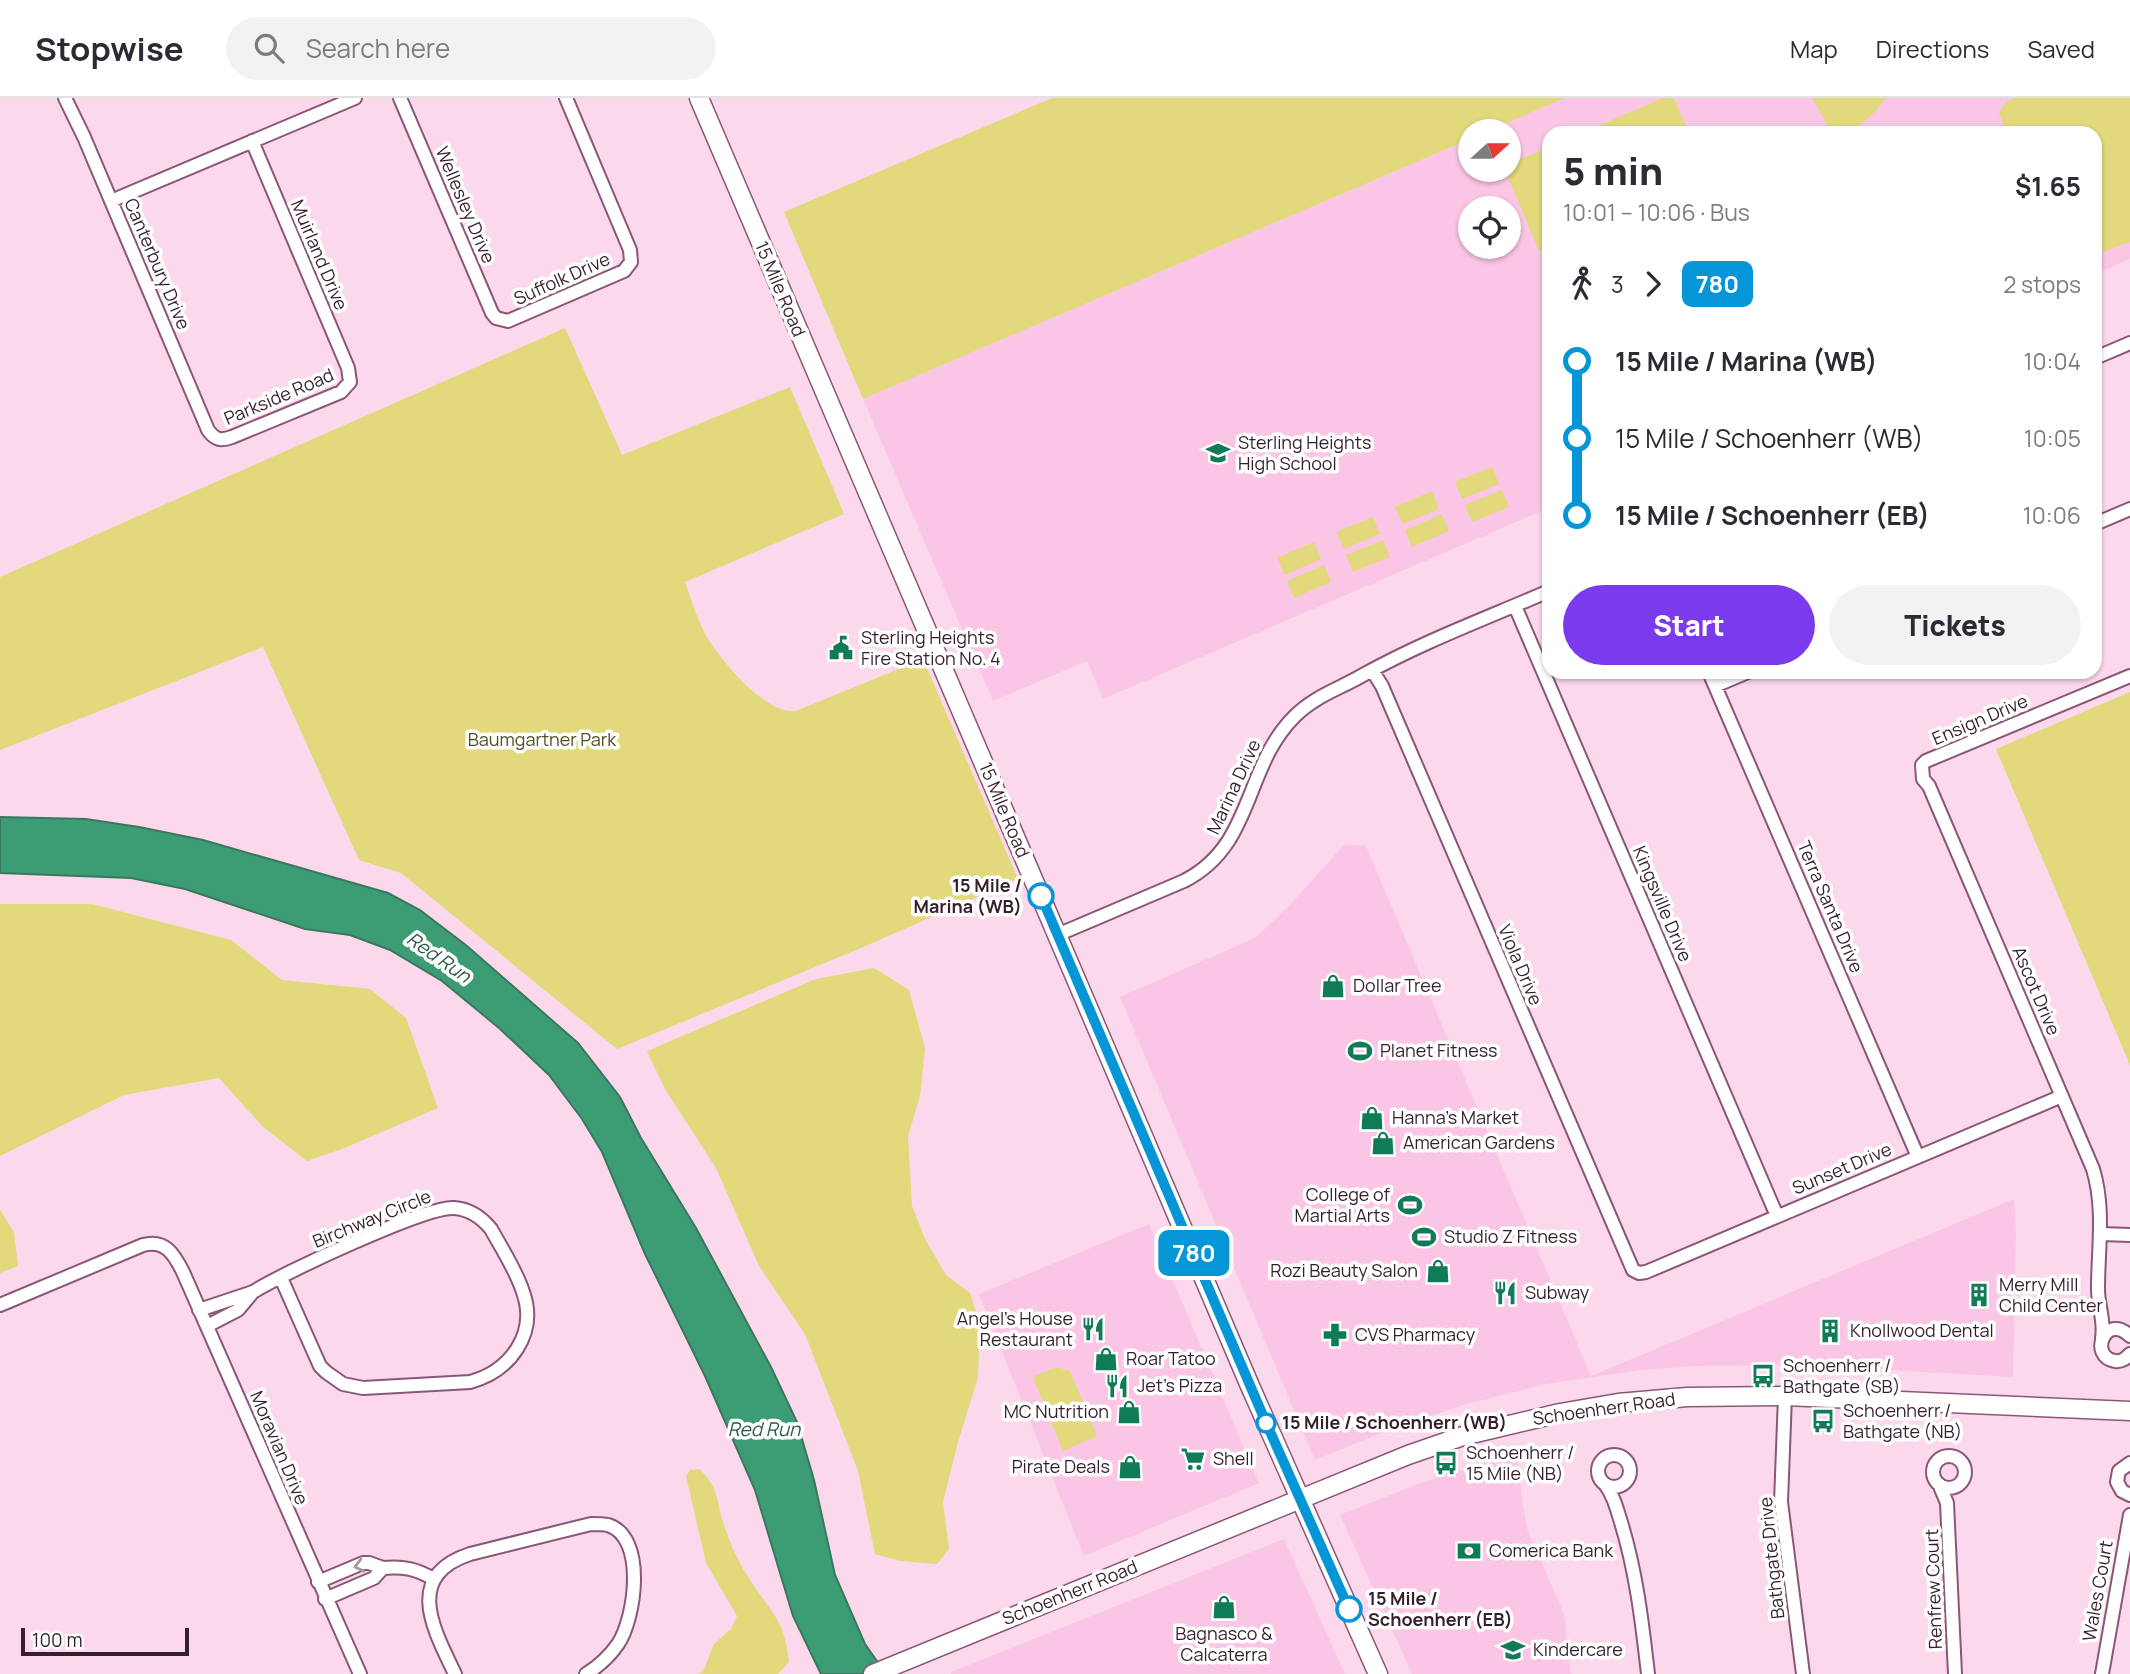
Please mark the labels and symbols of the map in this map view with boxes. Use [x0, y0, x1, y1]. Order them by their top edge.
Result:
north arrow [1458, 119, 1521, 182]
street label: Wellesley Drive [431, 143, 501, 267]
street label: Canterbury Drive [119, 194, 196, 333]
street label: Muirland Drive [286, 196, 354, 313]
street label: 15 Mile Road [750, 237, 812, 340]
street label: Suffolk Drive [510, 246, 613, 310]
street label: Parkside Road [220, 362, 337, 430]
place label: Sterling Heights High School [1238, 430, 1371, 475]
school or university icon: Sterling Heights High School [1204, 439, 1232, 467]
place label: Sterling Heights Fire Station No. 4 [861, 625, 1001, 670]
public building icon: Sterling Heights Fire Station No. 4 [827, 634, 855, 662]
street label: Ensign Drive [1928, 688, 2031, 750]
park label: Baumgartner Park [468, 727, 617, 751]
street label: Marina Drive [1201, 735, 1266, 838]
street label: 15 Mile Road [974, 758, 1036, 861]
street label: Terra Santa Drive [1792, 837, 1869, 976]
street label: Kingsville Drive [1628, 842, 1698, 965]
place label: 15 Mile / Marina (WB) [914, 873, 1022, 918]
marker: 15 Mile / Marina (WB) [1028, 883, 1054, 909]
street label: Viola Drive [1493, 921, 1549, 1009]
water label: Red Run [402, 926, 477, 989]
street label: Ascot Drive [2007, 943, 2066, 1039]
shop icon: Dollar Tree [1319, 972, 1347, 1000]
place label: Dollar Tree [1353, 973, 1441, 997]
sports icon: Planet Fitness [1346, 1037, 1374, 1065]
place label: Planet Fitness [1380, 1038, 1498, 1062]
shop icon: Hanna’s Market [1358, 1104, 1386, 1132]
place label: Hanna’s Market [1392, 1105, 1519, 1129]
shop icon: American Gardens [1369, 1129, 1397, 1157]
place label: American Gardens [1403, 1130, 1555, 1154]
street label: Sunset Drive [1788, 1136, 1895, 1200]
place label: College of Martial Arts [1295, 1182, 1391, 1227]
street label: Birchway Circle [309, 1183, 434, 1253]
sports icon: College of Martial Arts [1396, 1191, 1424, 1219]
sports icon: Studio Z Fitness [1410, 1223, 1438, 1251]
place label: Studio Z Fitness [1444, 1224, 1577, 1248]
line badge: 780 [1154, 1230, 1234, 1276]
shop icon: Rozi Beauty Salon [1424, 1257, 1452, 1285]
place label: Rozi Beauty Salon [1270, 1258, 1418, 1282]
place label: Merry Mill Child Center [1999, 1272, 2103, 1317]
restaurant icon: Subway [1491, 1279, 1519, 1307]
place label: Subway [1525, 1280, 1590, 1304]
building icon: Merry Mill Child Center [1965, 1281, 1993, 1309]
place label: Angel's House Restaurant [957, 1306, 1073, 1351]
restaurant icon: Angel's House Restaurant [1079, 1315, 1107, 1343]
building icon: Knollwood Dental [1816, 1317, 1844, 1345]
place label: Knollwood Dental [1850, 1318, 1994, 1342]
pharmacy icon: CVS Pharmacy [1321, 1321, 1349, 1349]
place label: CVS Pharmacy [1355, 1322, 1476, 1346]
shop icon: Roar Tatoo [1092, 1345, 1120, 1373]
place label: Roar Tatoo [1126, 1346, 1216, 1370]
place label: Schoenherr / Bathgate (SB) [1783, 1353, 1900, 1398]
bus stop icon: Schoenherr / Bathgate (SB) [1749, 1362, 1777, 1390]
restaurant icon: Jet's Pizza [1103, 1372, 1131, 1400]
place label: Jet's Pizza [1137, 1373, 1222, 1397]
street label: Schoenherr Road [1531, 1386, 1677, 1430]
street label: Moravian Drive [245, 1387, 315, 1508]
shop icon: MC Nutrition [1115, 1398, 1143, 1426]
place label: Schoenherr / Bathgate (NB) [1843, 1398, 1962, 1443]
place label: MC Nutrition [1004, 1399, 1109, 1423]
bus stop icon: Schoenherr / Bathgate (NB) [1809, 1407, 1837, 1435]
place label: 15 Mile / Schoenherr (WB) [1282, 1410, 1507, 1434]
marker: 15 Mile / Schoenherr (WB) [1256, 1413, 1276, 1433]
water label: Red Run [728, 1416, 801, 1442]
place label: Schoenherr / 15 Mile (NB) [1466, 1440, 1574, 1485]
supermarket icon: Shell [1179, 1445, 1207, 1473]
place label: Shell [1213, 1446, 1254, 1470]
bus stop icon: Schoenherr / 15 Mile (NB) [1432, 1449, 1460, 1477]
shop icon: Pirate Deals [1116, 1453, 1144, 1481]
place label: Pirate Deals [1012, 1454, 1110, 1478]
street label: Bathgate Drive [1753, 1496, 1789, 1620]
street label: Renfrew Court [1919, 1528, 1947, 1650]
bank icon: Comerica Bank [1455, 1537, 1483, 1565]
place label: Comerica Bank [1489, 1538, 1614, 1562]
street label: Wales Court [2076, 1539, 2118, 1643]
street label: Schoenherr Road [998, 1554, 1141, 1630]
one-way arrow [353, 1558, 365, 1572]
place label: 15 Mile / Schoenherr (EB) [1368, 1586, 1513, 1631]
shop icon: Bagnasco & Calcaterra [1210, 1593, 1238, 1621]
marker: 15 Mile / Schoenherr (EB) [1336, 1596, 1362, 1622]
place label: Bagnasco & Calcaterra [1175, 1621, 1273, 1666]
scale bar [21, 1625, 189, 1657]
school or university icon: Kindercare [1499, 1636, 1527, 1664]
place label: Kindercare [1533, 1637, 1623, 1661]

